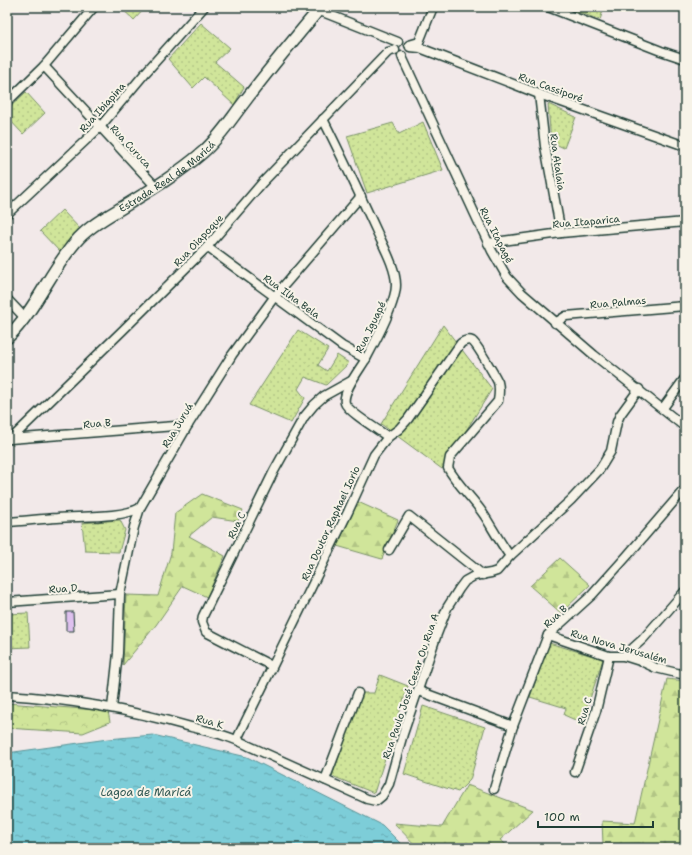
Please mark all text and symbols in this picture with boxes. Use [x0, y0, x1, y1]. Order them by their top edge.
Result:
street label: Rua Cassiporé [517, 70, 585, 105]
street label: Rua Ibiapina [77, 79, 129, 135]
street label: Rua Curuca [107, 122, 155, 171]
street label: Rua Atalaia [547, 133, 568, 192]
street label: Estrada Real de Maricá [116, 137, 219, 215]
street label: Rua Itapagé [477, 205, 516, 266]
street label: Rua Oiapoque [171, 211, 226, 269]
street label: Rua Itaparica [552, 212, 621, 231]
street label: Rua Ilha Bela [261, 272, 323, 322]
street label: Rua Palmas [589, 294, 647, 311]
street label: Rua Iguapé [352, 299, 389, 355]
street label: Rua Juruá [159, 400, 196, 450]
street label: Rua B [83, 416, 112, 431]
street label: Rua Doutor Raphael Iorio [298, 464, 363, 583]
street label: Rua C [224, 510, 248, 541]
street label: Rua D [48, 581, 78, 596]
street label: Rua B [541, 602, 570, 631]
street label: Rua Paulo José Cesar Ou Rua A [379, 612, 442, 761]
street label: Rua Nova Jerusalém [569, 626, 669, 667]
street label: Rua C [574, 696, 595, 726]
street label: Rua K [194, 711, 226, 732]
water label: Lagoa de Maricá [101, 785, 192, 800]
scale bar [538, 803, 653, 829]
text: 100 m [544, 809, 580, 825]

